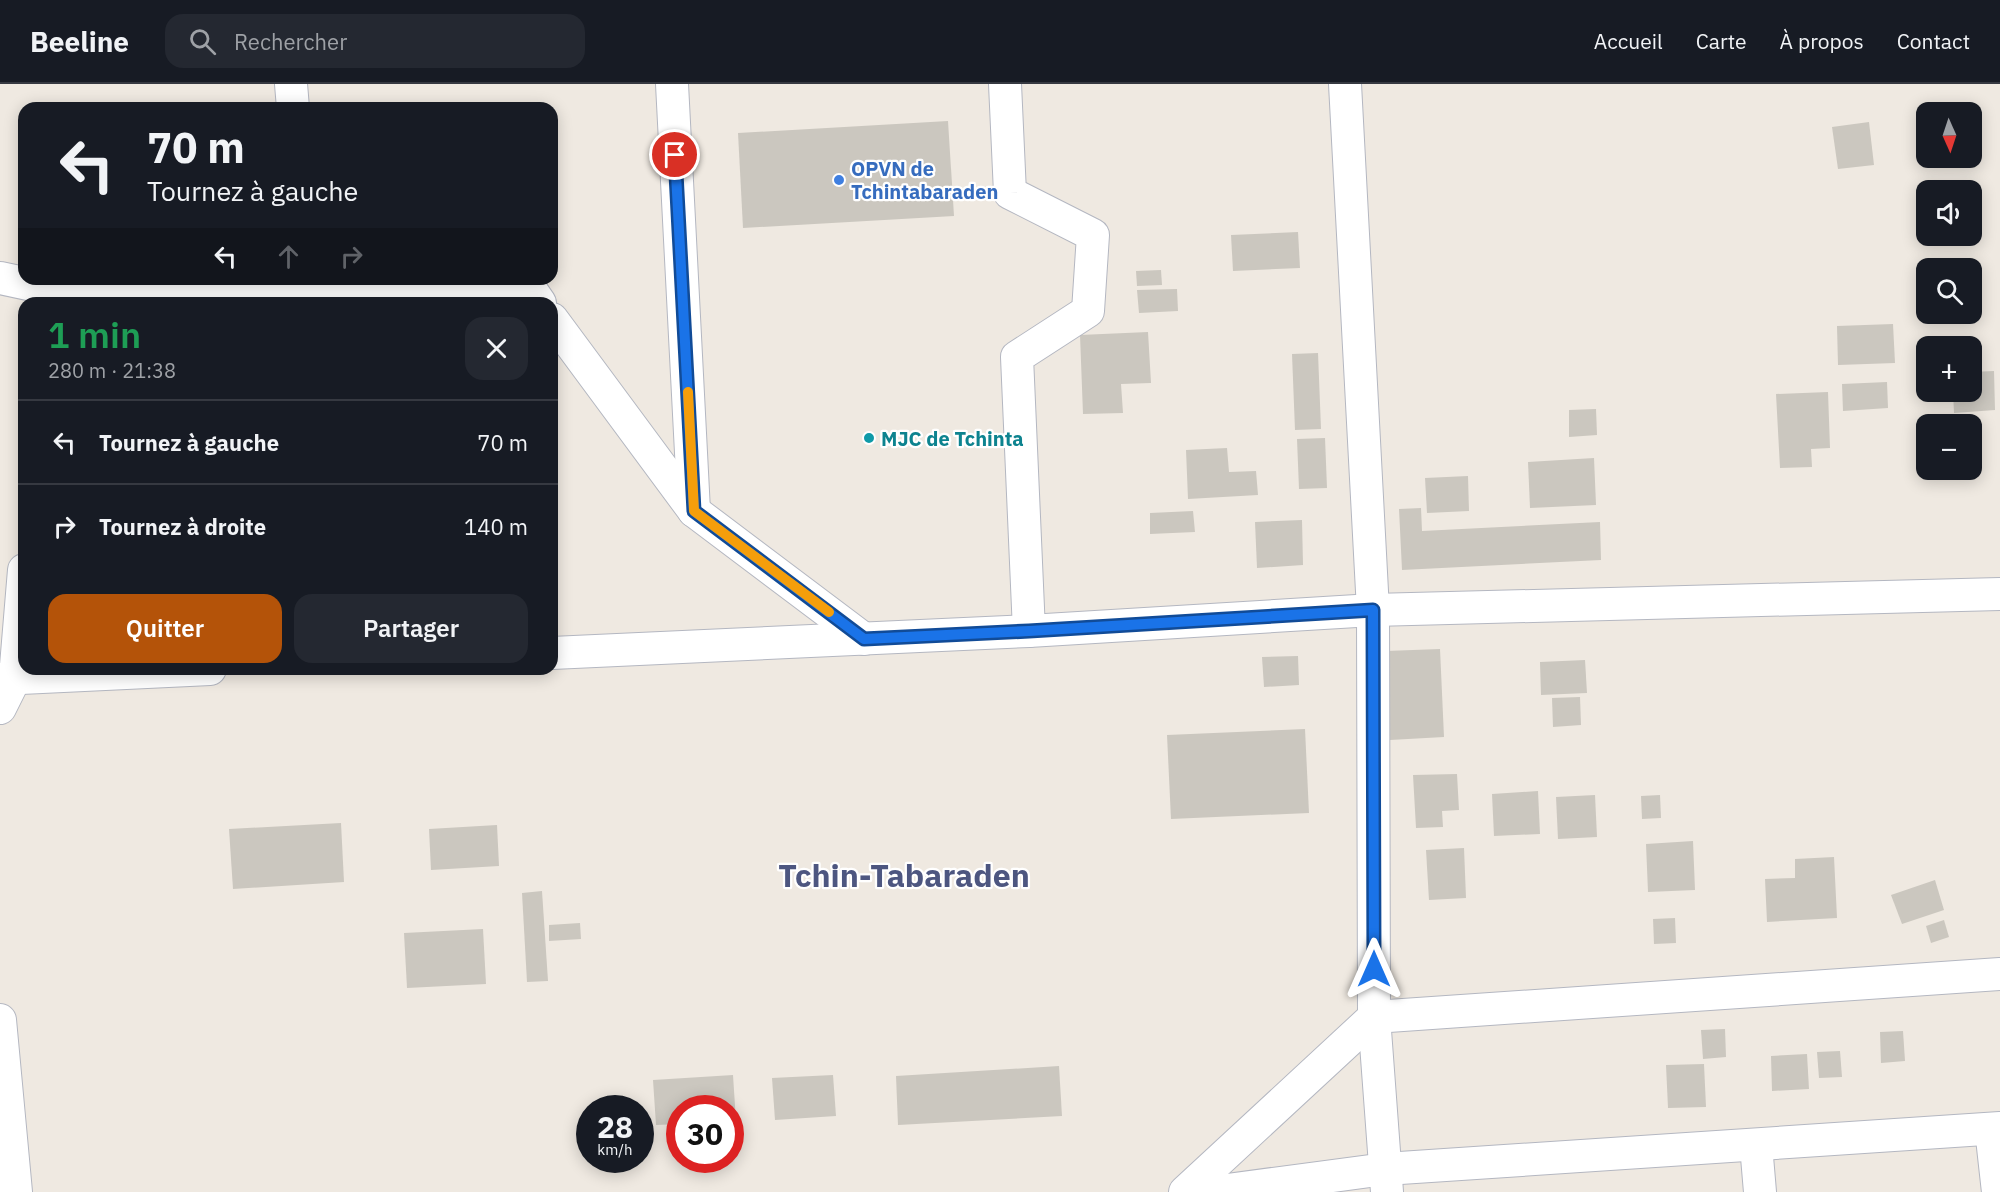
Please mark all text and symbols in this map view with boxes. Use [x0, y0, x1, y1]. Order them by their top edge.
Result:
search box [165, 14, 585, 68]
text: Beeline [30, 23, 129, 60]
icon: search [186, 25, 219, 58]
text: Rechercher [234, 27, 347, 56]
text: Accueil [1594, 27, 1663, 55]
text: Carte [1696, 27, 1747, 55]
text: À propos [1780, 27, 1864, 55]
text: Contact [1897, 27, 1970, 55]
north arrow [1916, 102, 1982, 168]
map controls [1916, 102, 1982, 480]
text: 70 m [147, 120, 245, 175]
icon: left [48, 126, 126, 204]
pin [649, 129, 700, 180]
icon: arrive [658, 138, 691, 171]
place label: OPVN de Tchintabaraden [851, 155, 998, 205]
text: Tournez à gauche [147, 173, 358, 208]
marker: OPVN de Tchintabaraden [832, 173, 846, 187]
button: sound [1916, 180, 1982, 246]
icon: left [209, 240, 242, 273]
icon: ahead [272, 240, 305, 273]
icon: right [335, 240, 368, 273]
button: search [1916, 258, 1982, 324]
text: 1 min [48, 311, 141, 358]
button: close [465, 317, 528, 380]
button: + [1916, 336, 1982, 402]
text: 280 m · 21:38 [48, 357, 176, 384]
button: − [1916, 414, 1982, 480]
place label: MJC de Tchinta [881, 425, 1024, 452]
icon: left [48, 426, 81, 459]
text: Tournez à gauche [99, 428, 279, 457]
text: 70 m [477, 428, 528, 457]
marker: MJC de Tchinta [862, 431, 876, 445]
icon: right [48, 510, 81, 543]
text: Tournez à droite [99, 512, 266, 541]
text: 140 m [464, 512, 528, 541]
button: Quitter [48, 594, 282, 663]
button: Partager [294, 594, 528, 663]
district label: Tchin-Tabaraden [778, 854, 1030, 896]
position arrow [1342, 937, 1406, 1001]
speed limit sign: 30 [666, 1095, 744, 1173]
text: 28 [597, 1107, 633, 1146]
text: km/h [597, 1140, 633, 1159]

